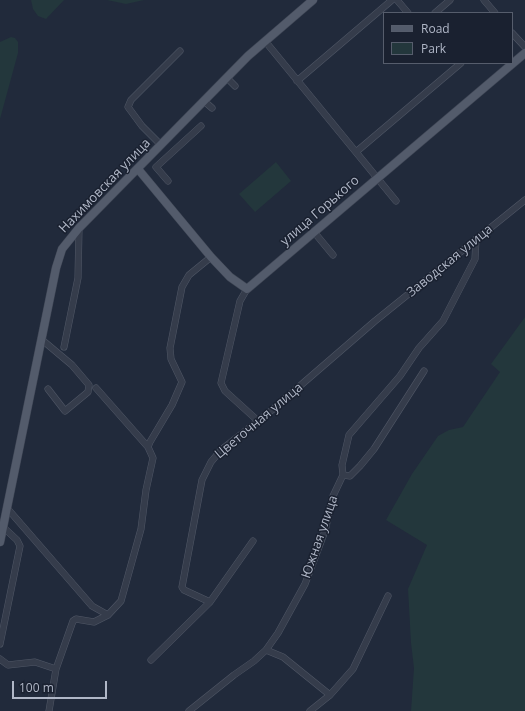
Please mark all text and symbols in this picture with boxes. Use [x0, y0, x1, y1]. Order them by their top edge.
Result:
legend [383, 12, 513, 64]
text: Road [421, 20, 450, 37]
text: Park [421, 40, 446, 57]
street label: Нахимовская улица [56, 136, 154, 236]
street label: улица Горького [277, 173, 363, 249]
street label: Заводская улица [404, 222, 496, 300]
street label: Цветочная улица [212, 380, 306, 462]
street label: Южная улица [298, 493, 342, 581]
scale bar [14, 673, 109, 699]
text: 100 m [19, 679, 54, 696]

